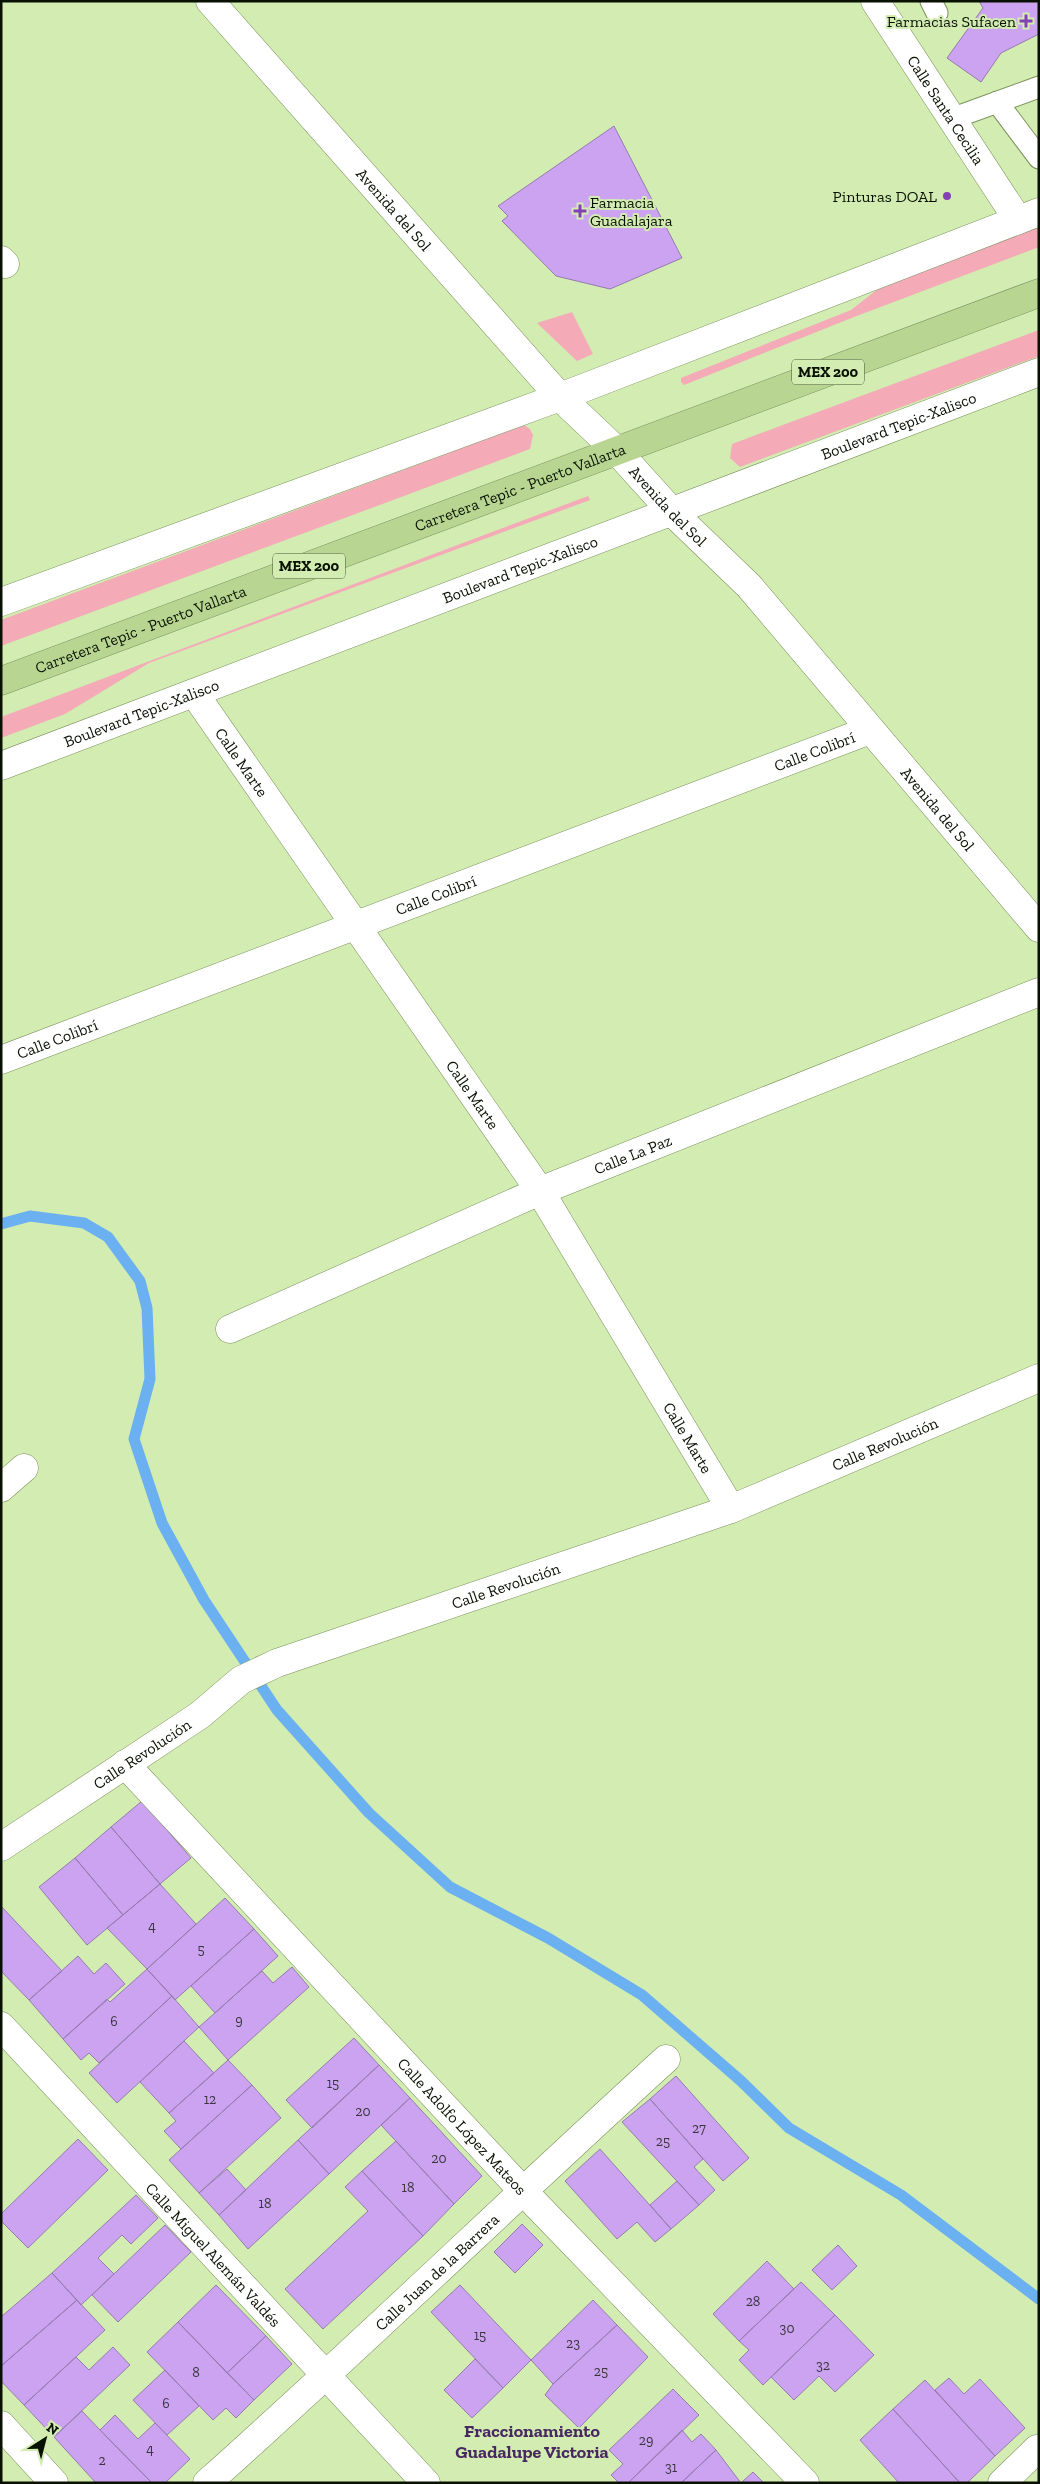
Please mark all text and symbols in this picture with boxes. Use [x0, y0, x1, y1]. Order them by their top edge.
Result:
place label: Farmacias Sufacen [887, 12, 1017, 31]
marker: Farmacias Sufacen [1020, 15, 1032, 27]
street label: Calle Santa Cecilia [903, 52, 989, 168]
street label: Avenida del Sol [353, 164, 436, 255]
place label: Pinturas DOAL [833, 187, 937, 206]
marker: Pinturas DOAL [941, 190, 953, 202]
place label: Farmacia Guadalajara [590, 193, 673, 230]
marker: Farmacia Guadalajara [574, 205, 586, 217]
road number: MEX 200 [792, 360, 864, 384]
street label: Boulevard Tepic-Xalisco [818, 387, 979, 463]
street label: Carretera Tepic - Puerto Vallarta [412, 439, 628, 535]
street label: Avenida del Sol [625, 462, 711, 550]
street label: Boulevard Tepic-Xalisco [440, 531, 600, 607]
road number: MEX 200 [273, 554, 345, 578]
street label: Carretera Tepic - Puerto Vallarta [32, 581, 249, 677]
street label: Boulevard Tepic-Xalisco [61, 675, 221, 751]
street label: Calle Marte [211, 724, 272, 800]
street label: Calle Colibrí [771, 727, 858, 775]
street label: Avenida del Sol [897, 763, 979, 855]
street label: Calle Colibrí [393, 871, 479, 919]
street label: Calle Colibrí [14, 1015, 101, 1063]
street label: Calle Marte [442, 1056, 504, 1133]
street label: Calle La Paz [591, 1130, 674, 1178]
street label: Calle Marte [659, 1399, 717, 1477]
street label: Calle Revolución [829, 1412, 941, 1475]
street label: Calle Revolución [449, 1558, 563, 1613]
street label: Calle Revolución [89, 1714, 195, 1793]
house number: 4 [148, 1918, 156, 1935]
house number: 5 [197, 1941, 205, 1958]
house number: 9 [235, 2012, 243, 2029]
house number: 6 [110, 2013, 118, 2030]
street label: Calle Adolfo López Mateos [394, 2054, 531, 2199]
house number: 15 [327, 2075, 339, 2092]
house number: 12 [204, 2091, 216, 2108]
house number: 20 [355, 2103, 371, 2120]
house number: 27 [692, 2120, 706, 2137]
house number: 25 [656, 2133, 670, 2150]
house number: 20 [431, 2150, 447, 2167]
street label: Calle Miguel Alemán Valdés [142, 2179, 285, 2330]
house number: 18 [402, 2179, 414, 2196]
house number: 18 [259, 2195, 271, 2212]
street label: Calle Juan de la Barrera [371, 2209, 503, 2334]
house number: 28 [746, 2293, 760, 2310]
house number: 30 [780, 2320, 794, 2337]
house number: 15 [474, 2327, 486, 2344]
house number: 23 [566, 2335, 580, 2352]
house number: 32 [816, 2357, 830, 2374]
house number: 25 [594, 2363, 608, 2380]
house number: 8 [192, 2364, 200, 2381]
house number: 6 [162, 2395, 170, 2412]
north arrow [20, 2414, 70, 2464]
text: N [43, 2419, 62, 2439]
district label: Fraccionamiento Guadalupe Victoria [455, 2420, 609, 2463]
house number: 29 [639, 2432, 653, 2449]
house number: 4 [146, 2441, 154, 2458]
house number: 2 [98, 2452, 106, 2469]
house number: 31 [665, 2459, 678, 2476]

